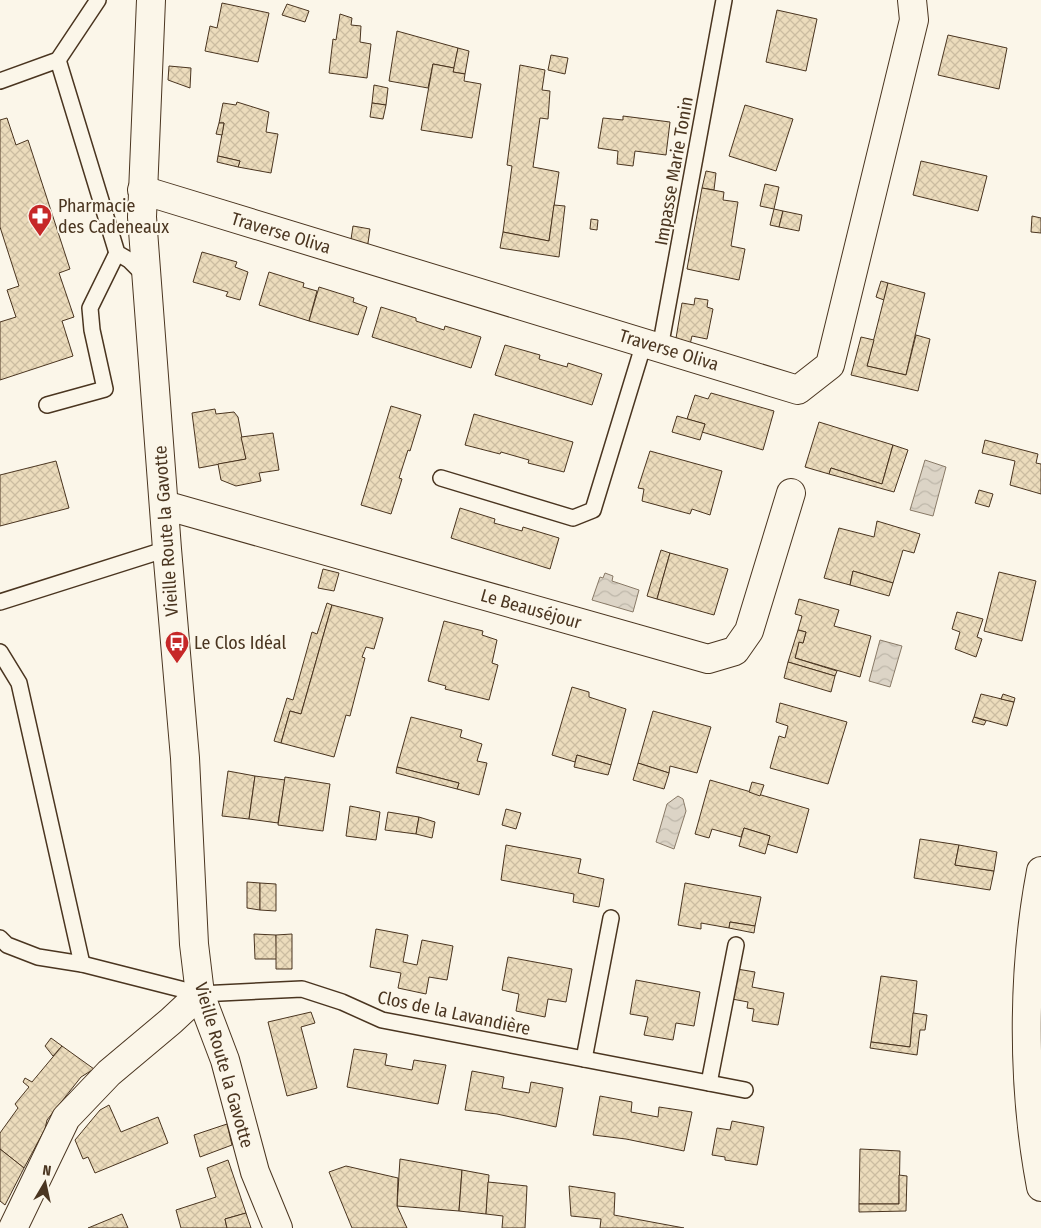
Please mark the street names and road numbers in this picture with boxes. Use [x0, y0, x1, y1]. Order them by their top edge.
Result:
street label: Impasse Marie Tonin [650, 95, 698, 247]
street label: Traverse Oliva [229, 207, 334, 259]
street label: Traverse Oliva [617, 324, 722, 376]
street label: Vieille Route la Gavotte [149, 445, 183, 617]
street label: Le Beauséjour [478, 584, 585, 634]
street label: Vieille Route la Gavotte [190, 980, 258, 1150]
street label: Clos de la Lavandière [376, 986, 533, 1040]

